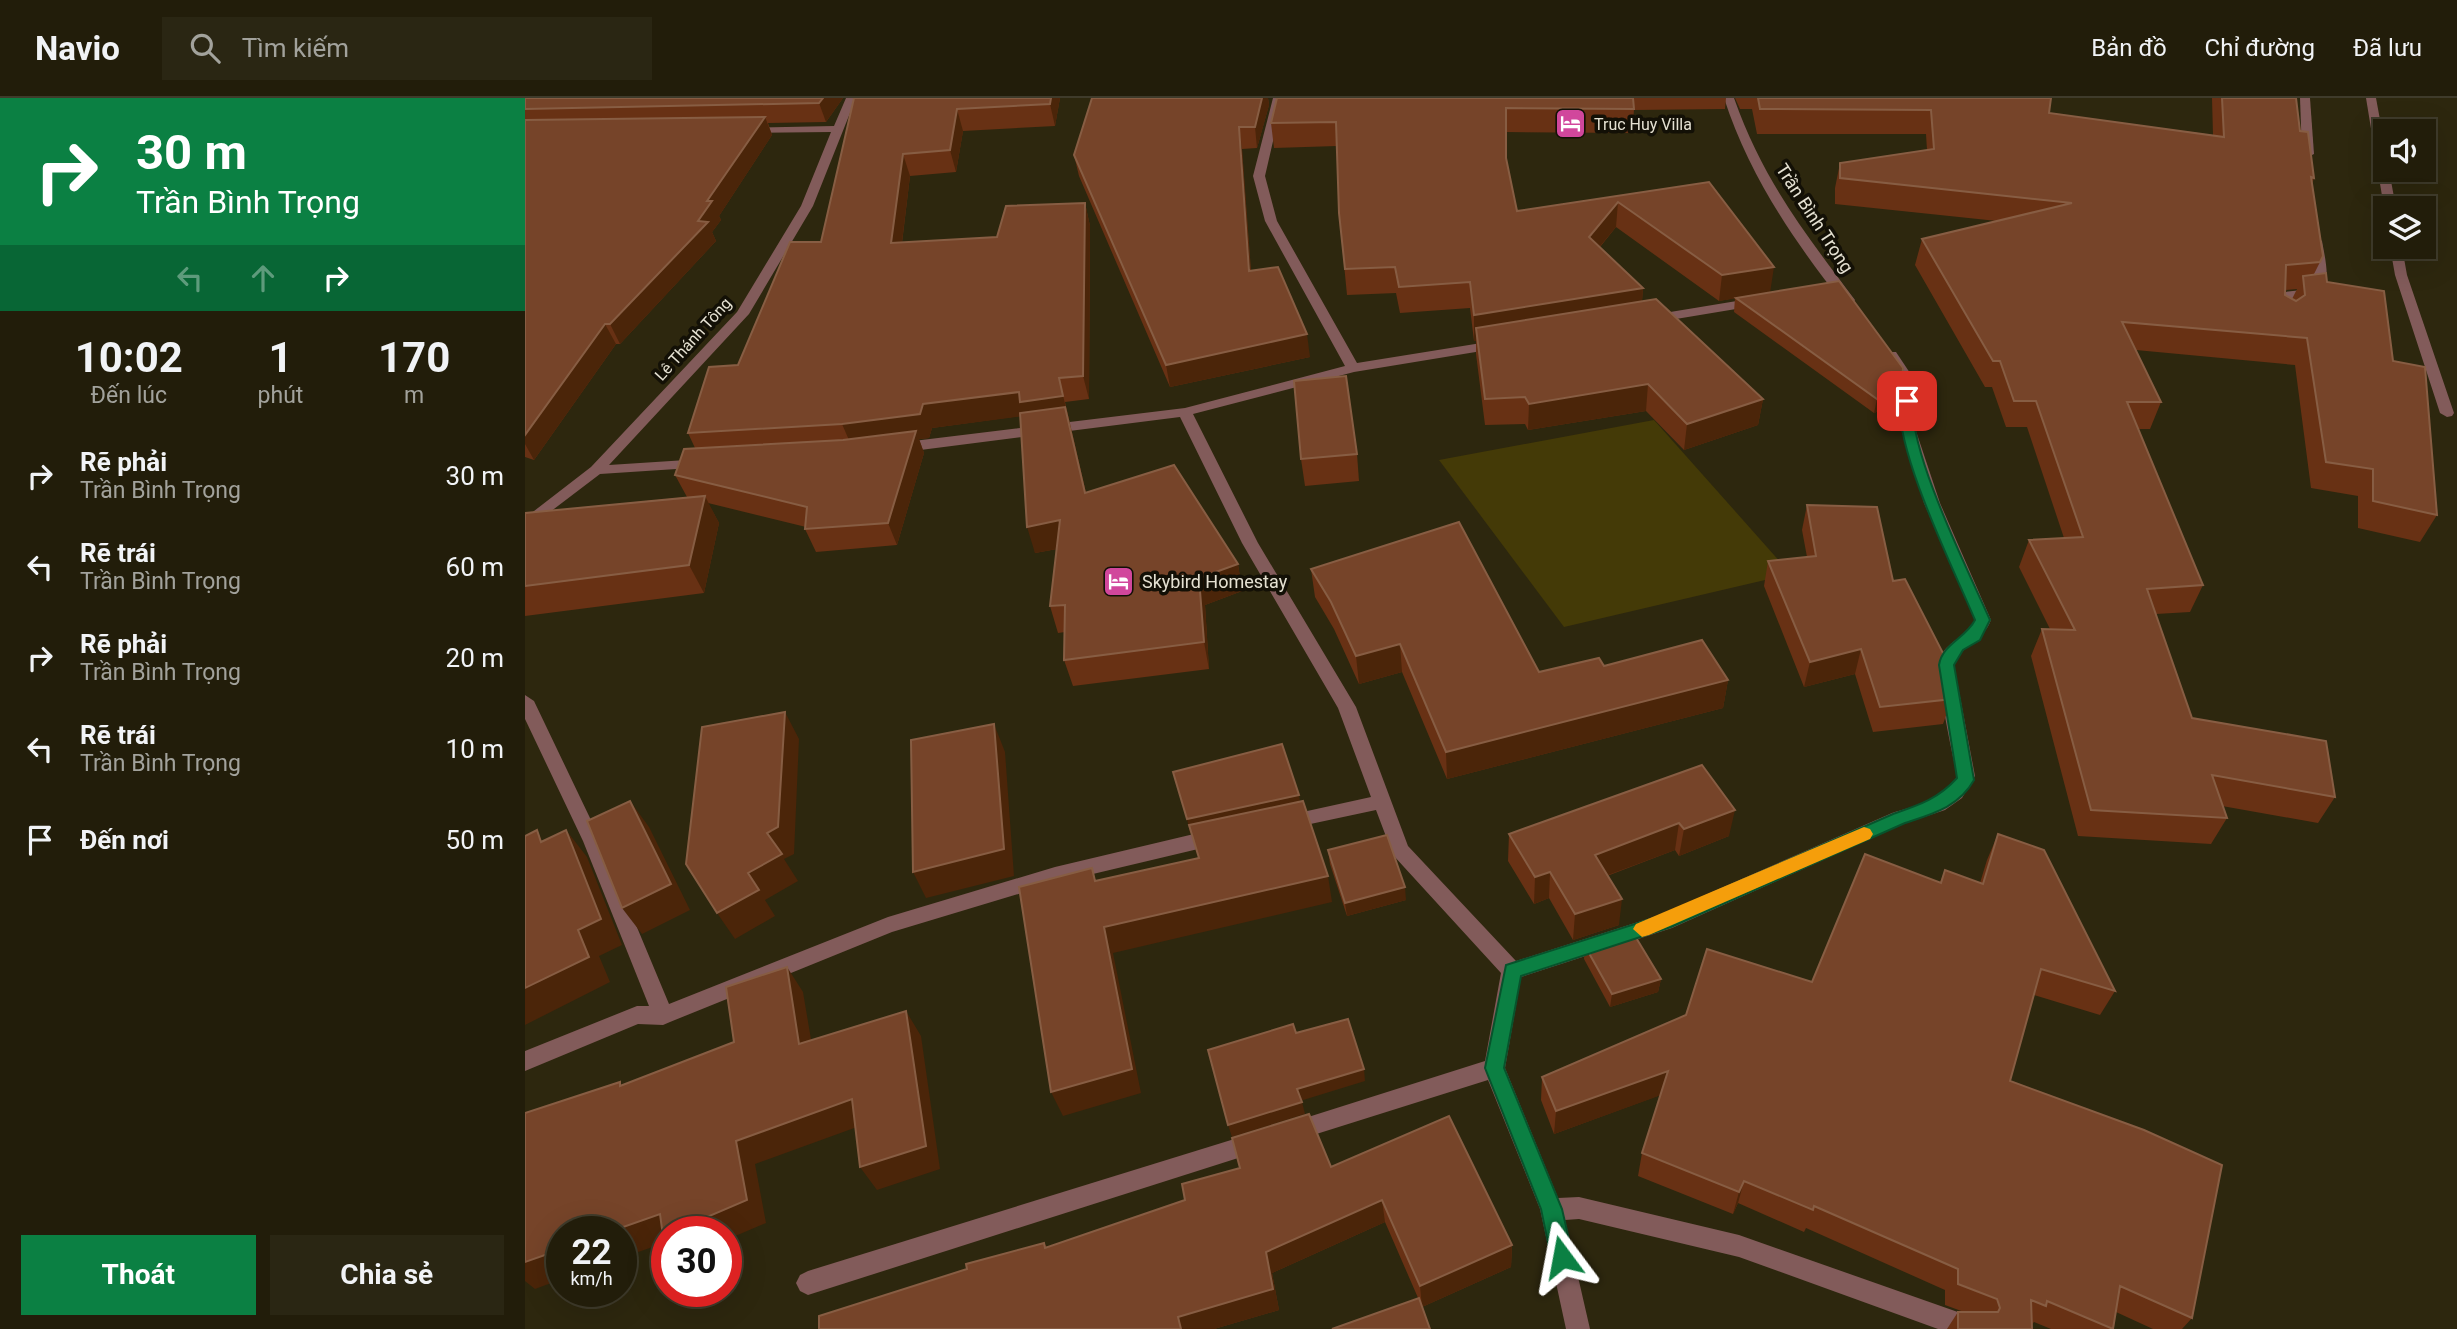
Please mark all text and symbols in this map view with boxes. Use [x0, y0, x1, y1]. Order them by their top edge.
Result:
search box [162, 17, 652, 80]
text: Navio [35, 29, 120, 68]
icon: search [186, 29, 224, 67]
text: Tìm kiếm [242, 33, 349, 63]
text: Bản đồ [2091, 34, 2167, 62]
text: Chỉ đường [2205, 34, 2315, 62]
text: Đã lưu [2353, 34, 2422, 62]
hotel icon: Truc Huy Villa [1554, 107, 1588, 141]
place label: Truc Huy Villa [1594, 115, 1692, 134]
map controls [2373, 119, 2436, 259]
button: sound [2373, 119, 2436, 182]
text: 30 m [136, 124, 247, 181]
icon: right [21, 126, 112, 217]
street label: Trần Bình Trọng [1772, 159, 1858, 277]
text: Trần Bình Trọng [136, 183, 360, 221]
button: layers [2373, 196, 2436, 259]
icon: left [171, 259, 209, 297]
icon: ahead [244, 259, 282, 297]
icon: right [317, 259, 355, 297]
street label: Lê Thánh Tông [651, 294, 735, 384]
text: 10:02 [75, 333, 183, 382]
text: 1 [268, 333, 293, 382]
text: 170 [378, 333, 450, 382]
pin [1877, 371, 1937, 431]
text: Đến lúc [91, 382, 167, 409]
text: phút [258, 382, 303, 409]
text: m [404, 382, 424, 409]
icon: arrive [1888, 382, 1926, 420]
text: Rẽ phải [80, 447, 167, 477]
icon: right [21, 457, 59, 495]
text: 30 m [446, 461, 504, 491]
text: Trần Bình Trọng [80, 477, 241, 504]
text: Rẽ trái [80, 538, 156, 568]
icon: left [21, 548, 59, 586]
text: 60 m [446, 552, 504, 582]
hotel icon: Skybird Homestay [1102, 564, 1136, 598]
text: Trần Bình Trọng [80, 568, 241, 595]
place label: Skybird Homestay [1142, 571, 1288, 592]
text: Rẽ phải [80, 629, 167, 659]
icon: right [21, 639, 59, 677]
text: 20 m [446, 643, 504, 673]
text: Trần Bình Trọng [80, 659, 241, 686]
text: Rẽ trái [80, 720, 156, 750]
icon: left [21, 730, 59, 768]
text: 10 m [446, 734, 504, 764]
text: Trần Bình Trọng [80, 750, 241, 777]
icon: arrive [21, 821, 59, 859]
text: Đến nơi [80, 825, 169, 855]
text: 50 m [446, 825, 504, 855]
speed limit sign: 30 [651, 1216, 742, 1307]
position arrow [1525, 1220, 1599, 1294]
text: 22 [571, 1232, 612, 1273]
button: Thoát [21, 1235, 256, 1315]
button: Chia sẻ [270, 1235, 504, 1315]
text: km/h [570, 1268, 613, 1289]

